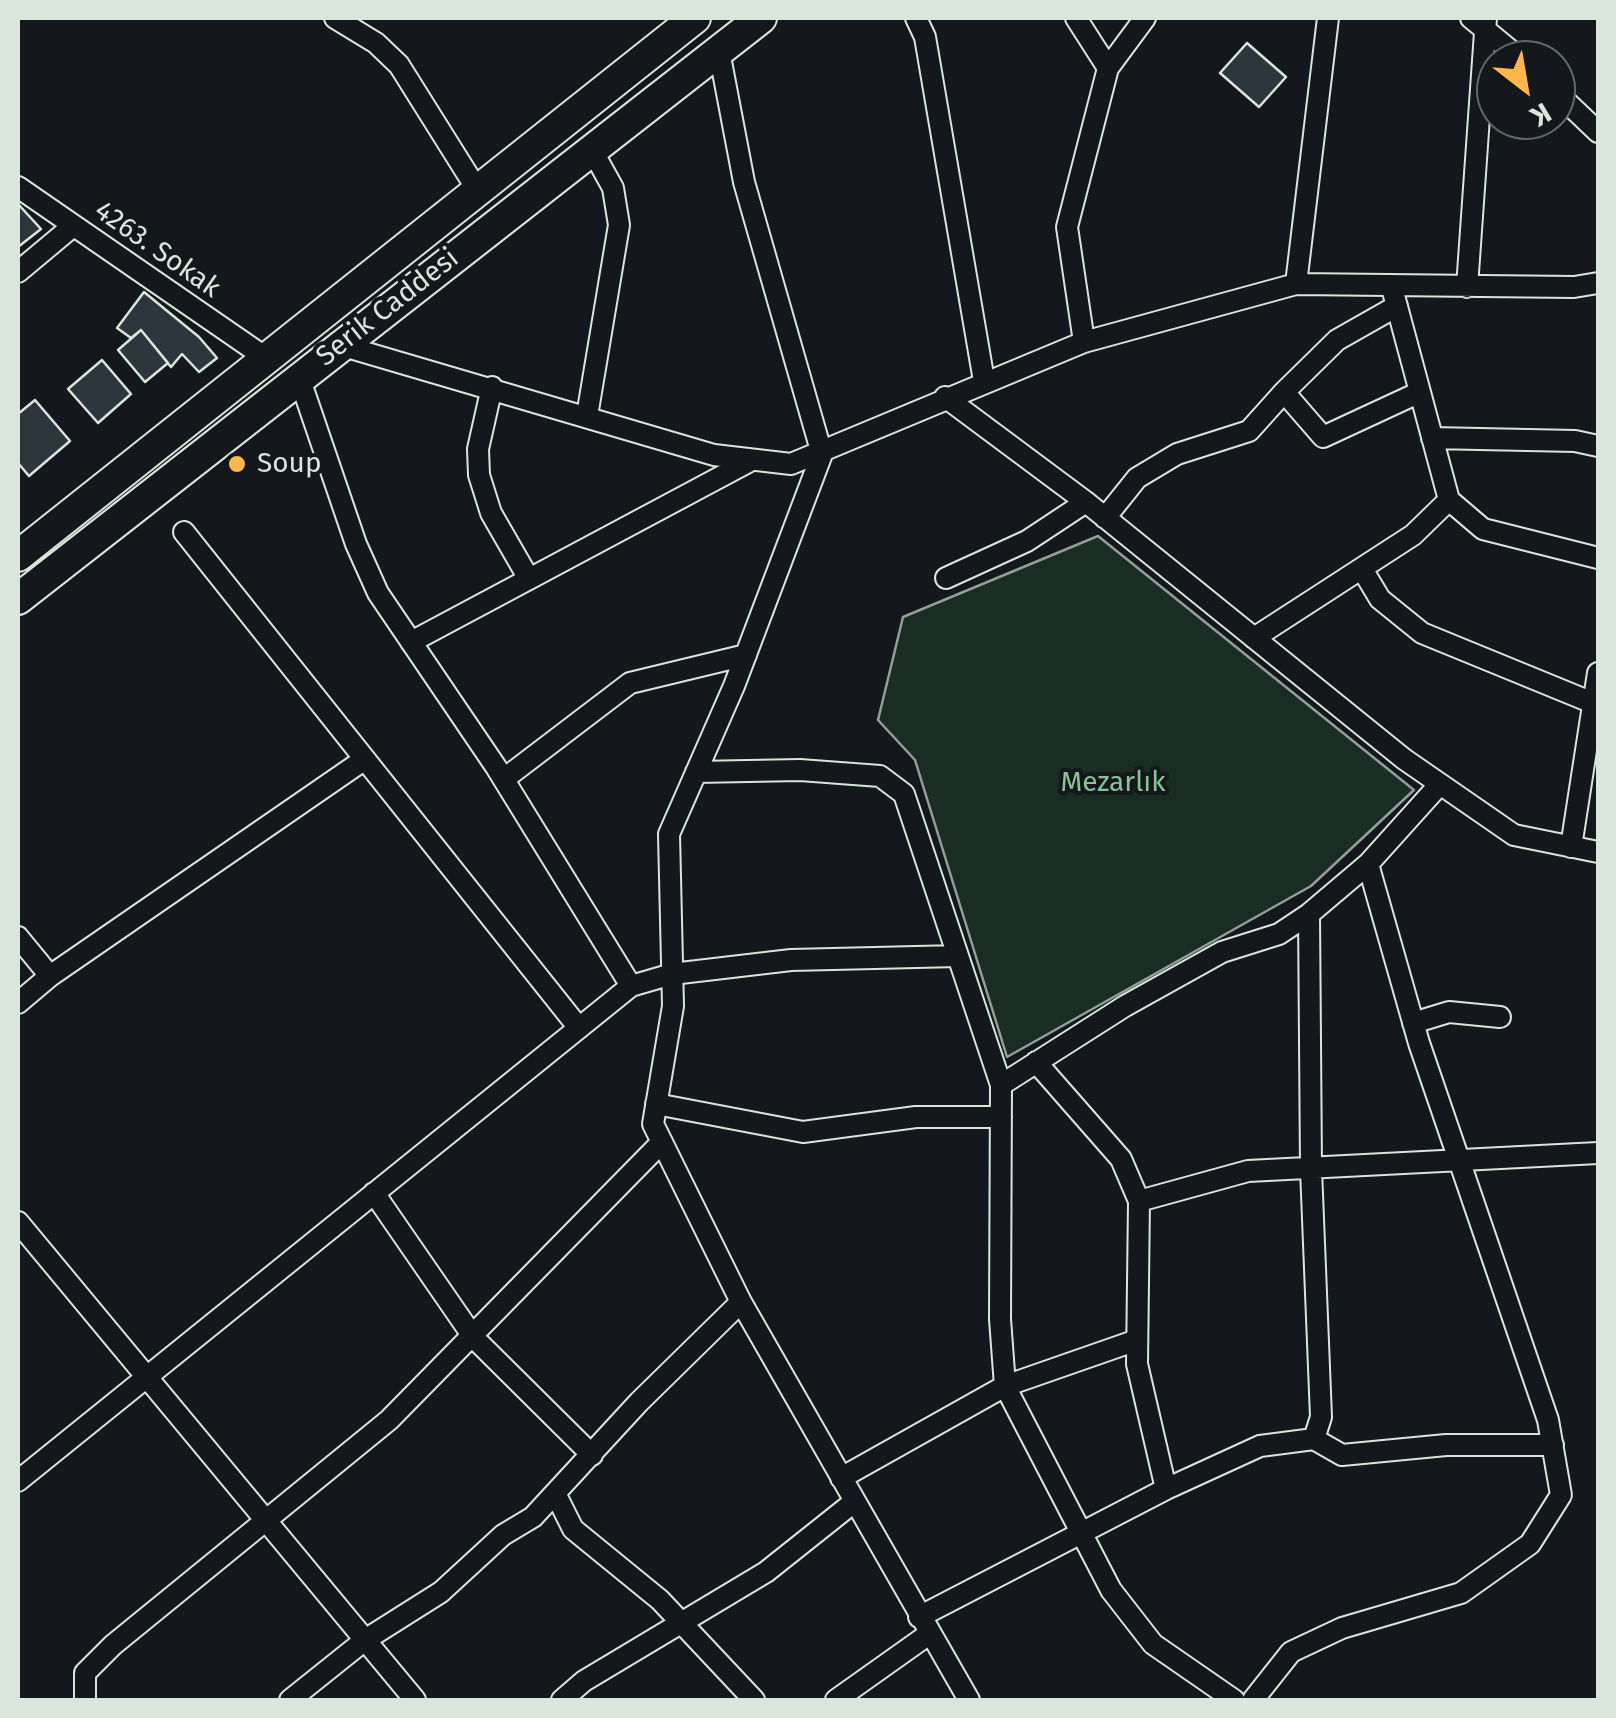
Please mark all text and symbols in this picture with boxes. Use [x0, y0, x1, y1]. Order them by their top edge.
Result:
north arrow [1476, 40, 1576, 140]
text: K [1525, 96, 1557, 133]
street label: 4263. Sokak [88, 194, 226, 306]
street label: Serik Caddesi [310, 242, 466, 374]
place label: Soup [257, 447, 322, 481]
marker: Soup [226, 453, 248, 475]
park label: Mezarlık [1060, 766, 1166, 800]

